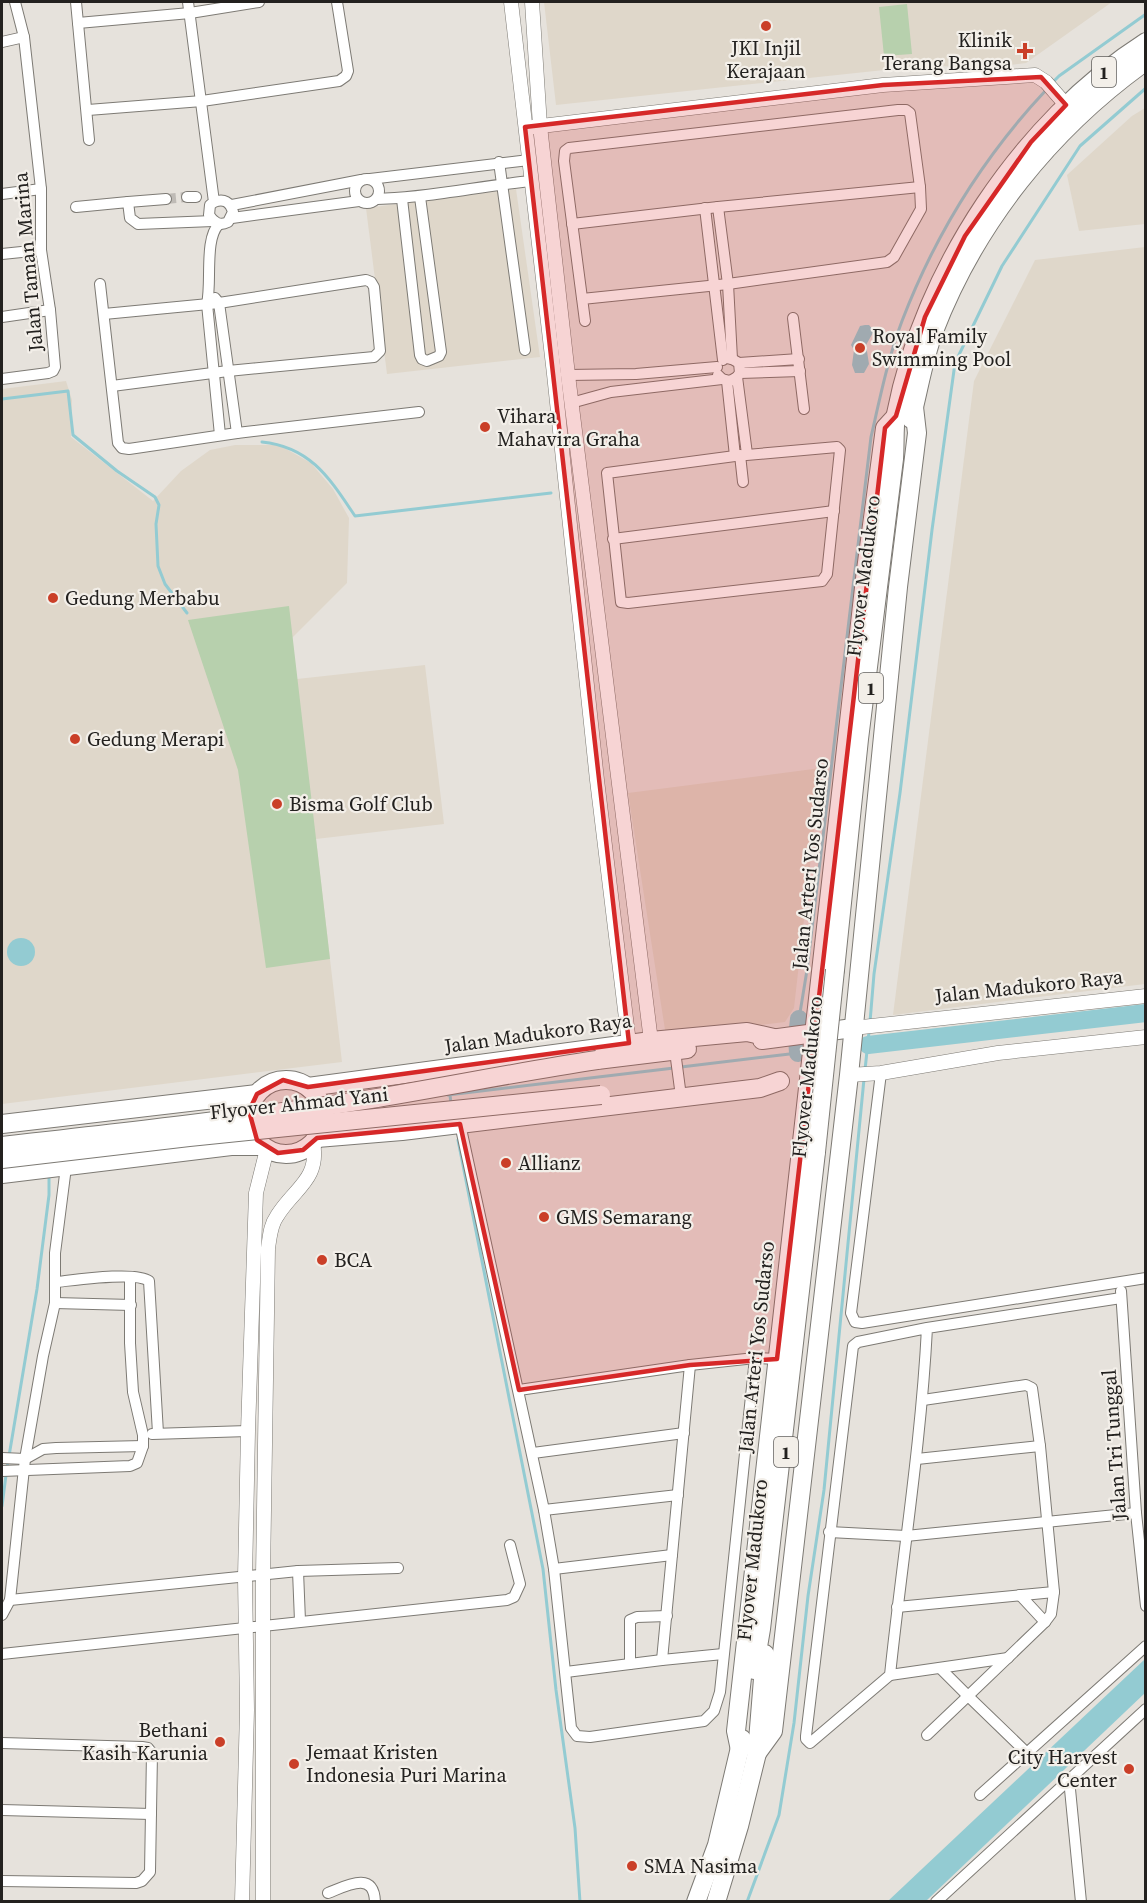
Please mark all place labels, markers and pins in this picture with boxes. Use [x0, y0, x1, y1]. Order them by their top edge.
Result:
marker: JKI Injil Kerajaan [759, 19, 773, 33]
place label: Klinik Terang Bangsa [882, 26, 1013, 77]
place label: JKI Injil Kerajaan [726, 34, 806, 85]
marker: Klinik Terang Bangsa [1016, 42, 1034, 60]
place label: Royal Family Swimming Pool [872, 322, 1011, 373]
marker: Royal Family Swimming Pool [853, 341, 867, 355]
place label: Vihara Mahavira Graha [497, 402, 641, 453]
marker: Vihara Mahavira Graha [478, 420, 492, 434]
place label: Gedung Merbabu [65, 584, 220, 612]
marker: Gedung Merbabu [46, 591, 60, 605]
place label: Gedung Merapi [87, 725, 224, 753]
marker: Gedung Merapi [68, 732, 82, 746]
place label: Bisma Golf Club [289, 790, 433, 818]
marker: Bisma Golf Club [270, 797, 284, 811]
place label: Allianz [518, 1149, 580, 1177]
marker: Allianz [499, 1156, 513, 1170]
place label: GMS Semarang [556, 1203, 692, 1231]
marker: GMS Semarang [537, 1210, 551, 1224]
place label: BCA [334, 1246, 373, 1274]
marker: BCA [315, 1253, 329, 1267]
place label: Bethani Kasih Karunia [82, 1716, 209, 1767]
marker: Bethani Kasih Karunia [213, 1735, 227, 1749]
place label: Jemaat Kristen Indonesia Puri Marina [305, 1738, 507, 1789]
place label: City Harvest Center [1008, 1743, 1118, 1794]
marker: Jemaat Kristen Indonesia Puri Marina [287, 1757, 301, 1771]
marker: City Harvest Center [1122, 1762, 1136, 1776]
place label: SMA Nasima [644, 1852, 758, 1880]
marker: SMA Nasima [625, 1859, 639, 1873]

